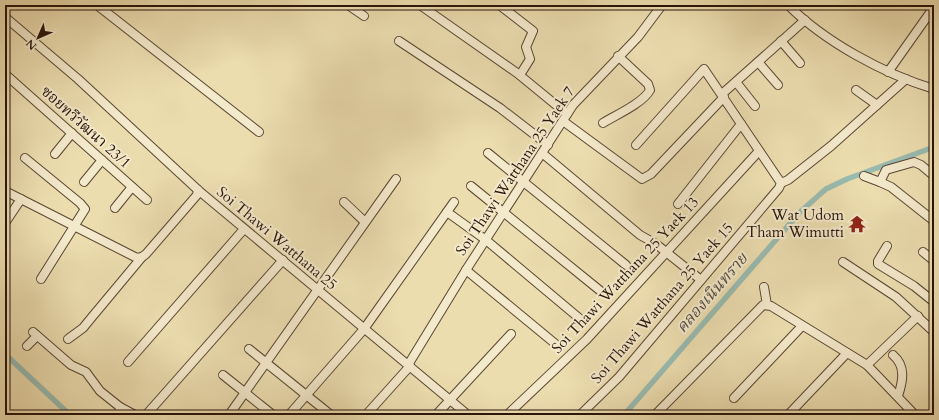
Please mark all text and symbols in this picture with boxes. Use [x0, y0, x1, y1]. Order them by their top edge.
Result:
north arrow [18, 18, 58, 58]
text: N [22, 36, 40, 53]
street label: ซอยทวีวัฒนา 23/1 [37, 81, 135, 173]
street label: Soi Thawi Watthana 25 Yaek 7 [451, 82, 579, 259]
street label: Soi Thawi Watthana 25 [213, 182, 341, 294]
street label: Soi Thawi Watthana 25 Yaek 13 [547, 192, 703, 358]
place label: Wat Udom Tham Wimutti [746, 205, 844, 242]
temple icon: Wat Udom Tham Wimutti [847, 214, 867, 234]
street label: Soi Thawi Watthana 25 Yaek 15 [586, 218, 738, 388]
water label: คลองเนินทราย [671, 247, 754, 338]

